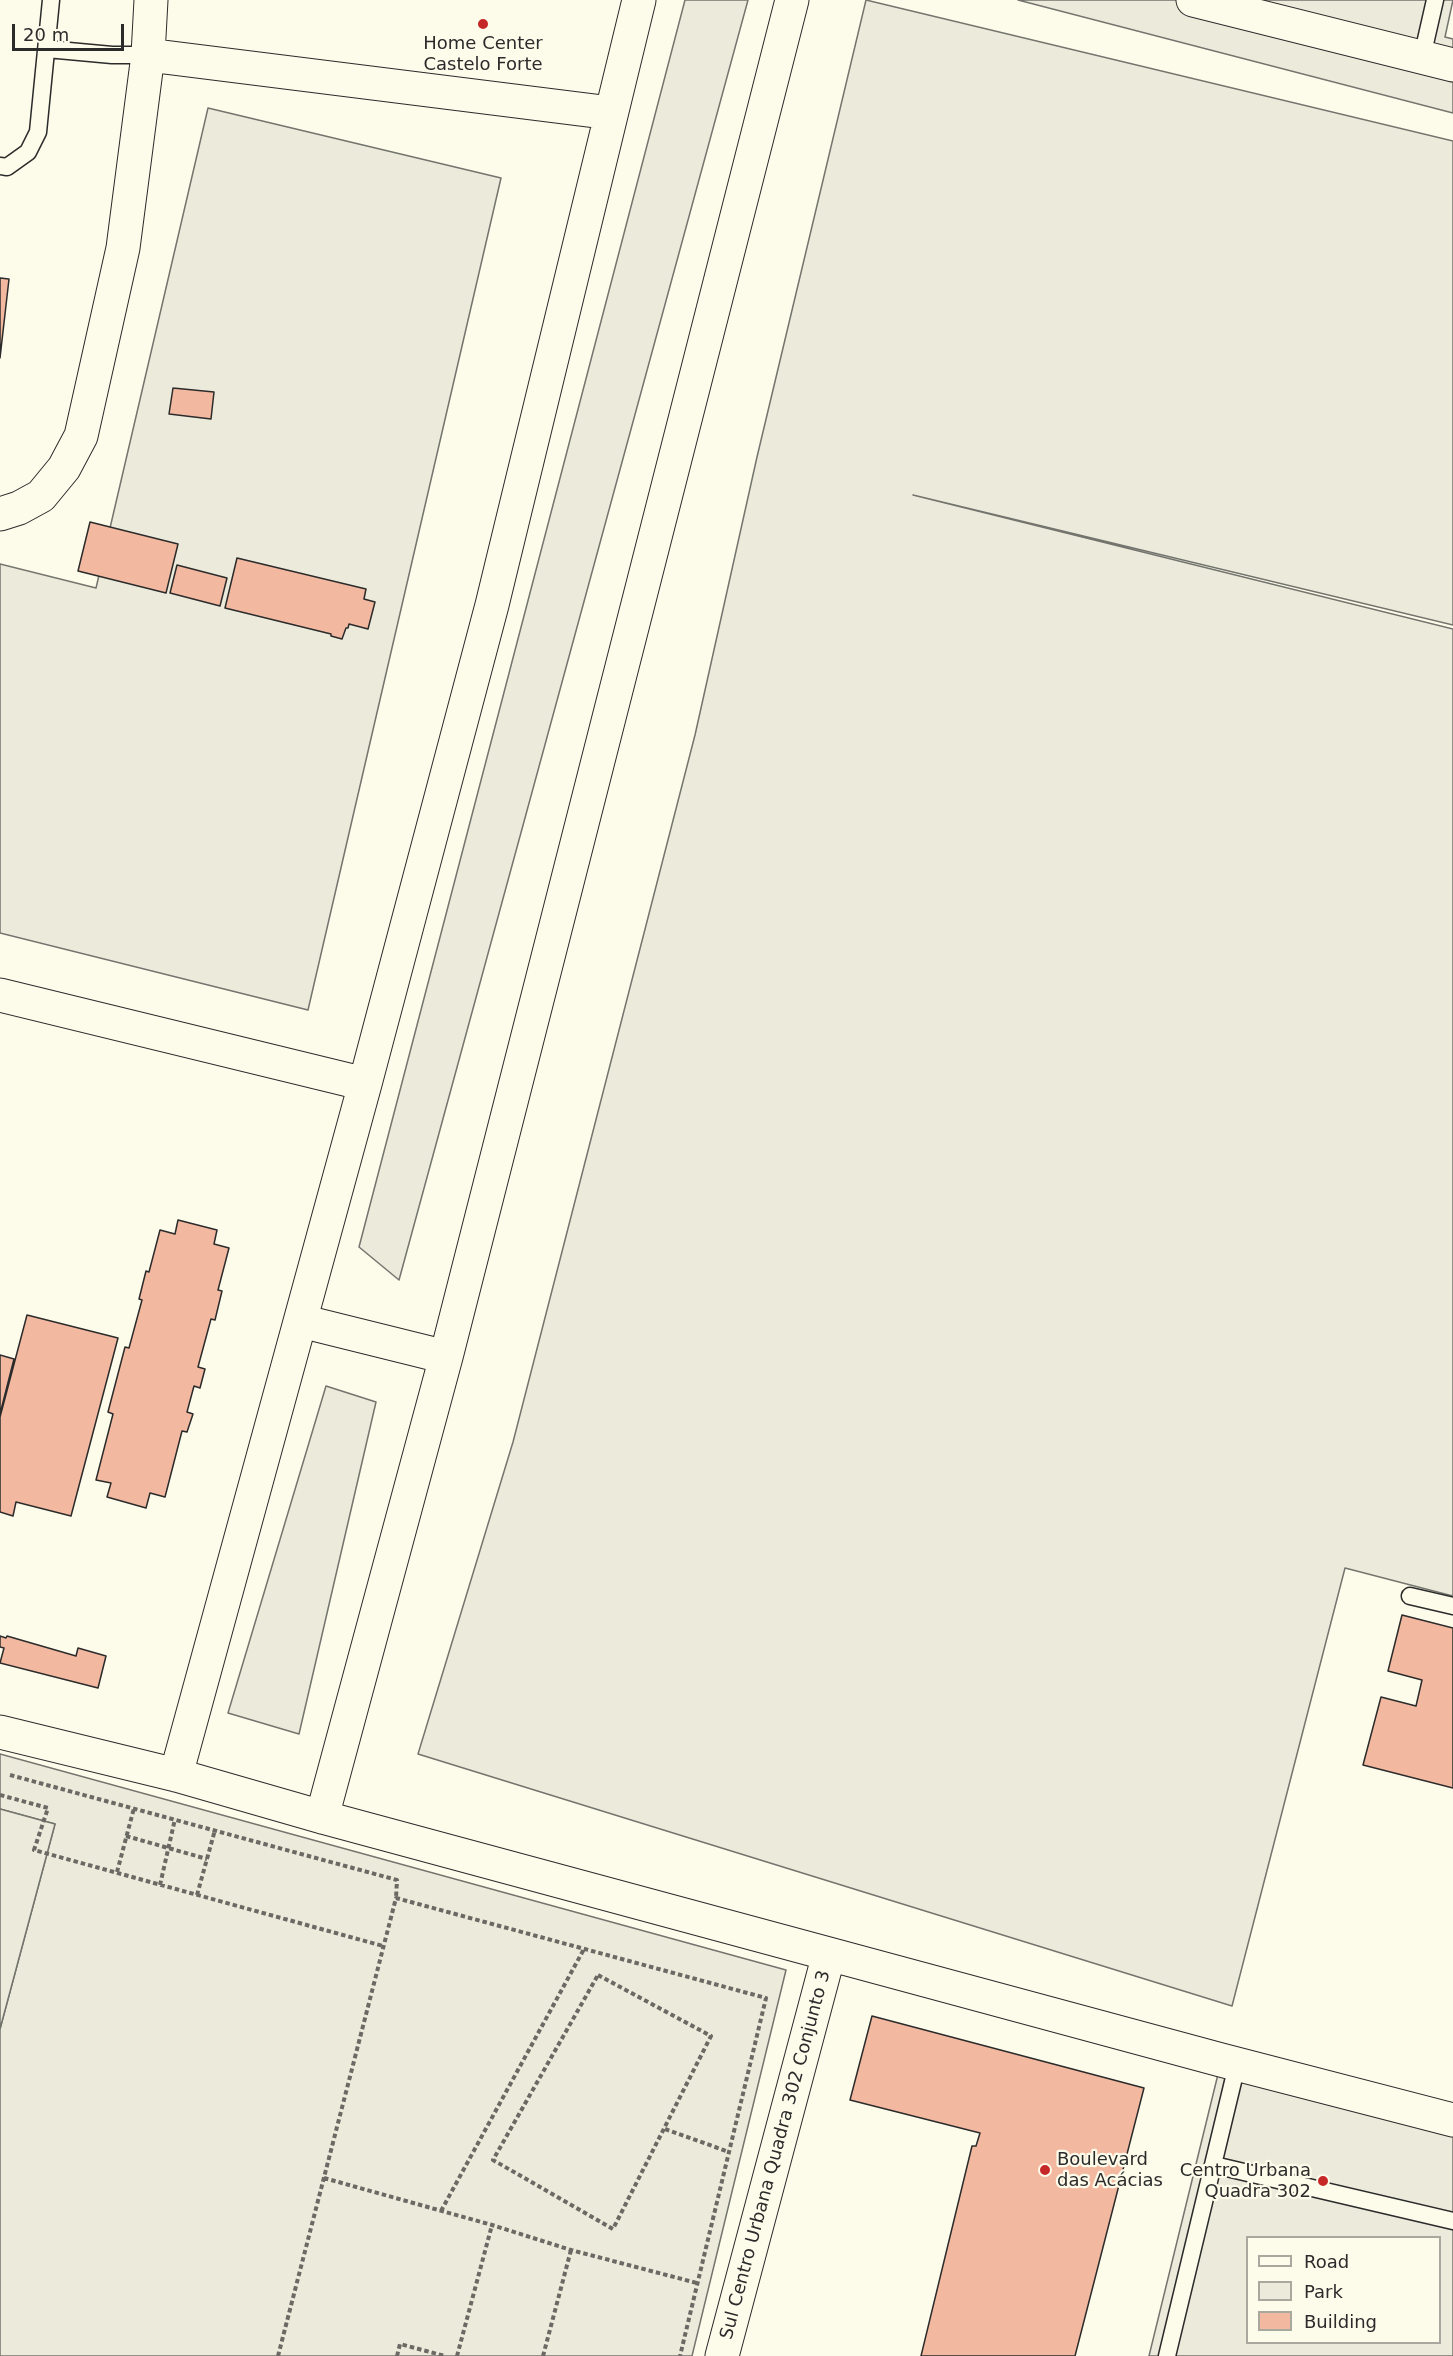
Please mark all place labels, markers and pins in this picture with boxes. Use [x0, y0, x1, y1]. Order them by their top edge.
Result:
marker: Home Center Castelo Forte [476, 17, 490, 31]
place label: Home Center Castelo Forte [423, 33, 543, 76]
place label: Boulevard das Acácias [1057, 2149, 1163, 2192]
place label: Centro Urbana Quadra 302 [1180, 2160, 1311, 2202]
marker: Boulevard das Acácias [1038, 2163, 1052, 2177]
marker: Centro Urbana Quadra 302 [1316, 2174, 1330, 2188]

